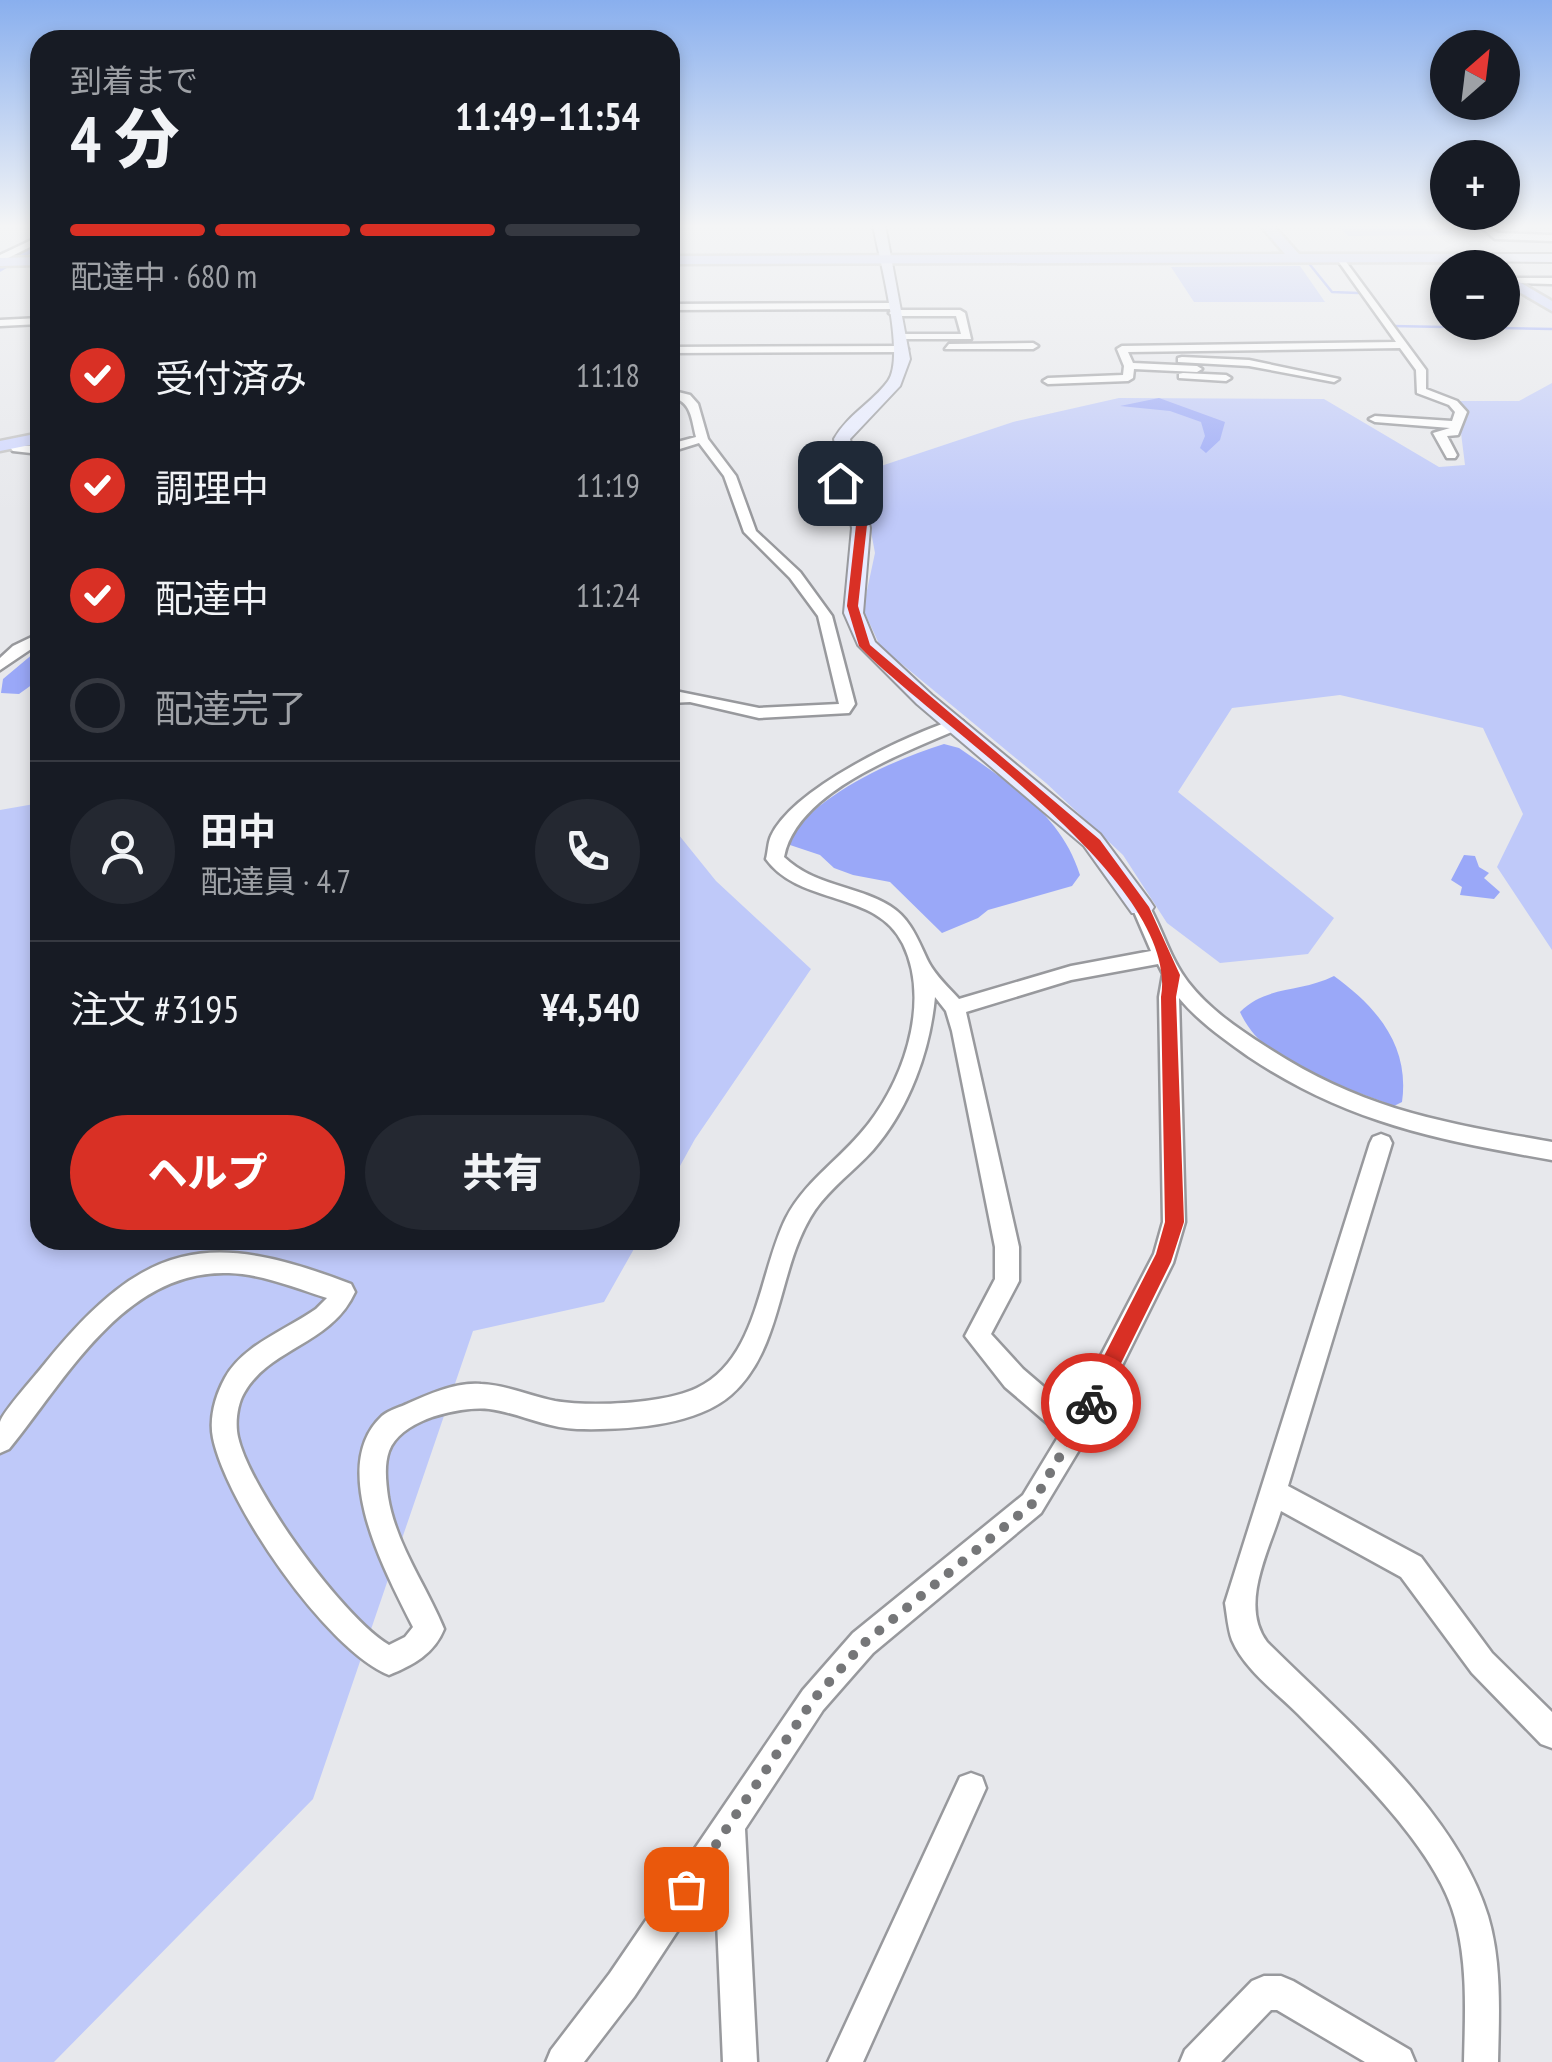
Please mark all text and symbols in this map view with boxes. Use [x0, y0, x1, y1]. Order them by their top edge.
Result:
north arrow [1430, 30, 1520, 120]
map controls [1430, 30, 1520, 340]
text: 到着まで [70, 59, 198, 101]
text: 11:49–11:54 [455, 91, 640, 140]
text: 4 分 [70, 96, 179, 180]
button: + [1430, 140, 1520, 230]
button: − [1430, 250, 1520, 340]
text: 配達中 · 680 m [70, 255, 257, 297]
icon: check [70, 348, 125, 403]
text: 受付済み [155, 353, 307, 402]
text: 11:18 [576, 354, 640, 396]
pin [798, 441, 883, 526]
icon: home [813, 456, 868, 511]
icon: check [70, 458, 125, 513]
text: 調理中 [155, 463, 269, 512]
text: 11:19 [576, 464, 640, 506]
icon: check [70, 568, 125, 623]
text: 配達中 [155, 573, 269, 622]
text: 11:24 [576, 574, 640, 616]
text: 配達完了 [155, 683, 307, 732]
button: person [70, 799, 175, 904]
button: phone [535, 799, 640, 904]
text: 田中 [200, 806, 276, 855]
text: 配達員 · 4.7 [200, 860, 351, 902]
text: ¥4,540 [541, 982, 640, 1031]
text: 注文 #3195 [70, 984, 240, 1033]
button: ヘルプ [70, 1115, 345, 1230]
button: 共有 [365, 1115, 640, 1230]
courier [1041, 1353, 1141, 1453]
icon: bike [1064, 1376, 1119, 1431]
pin [644, 1847, 729, 1932]
icon: bag [659, 1862, 714, 1917]

